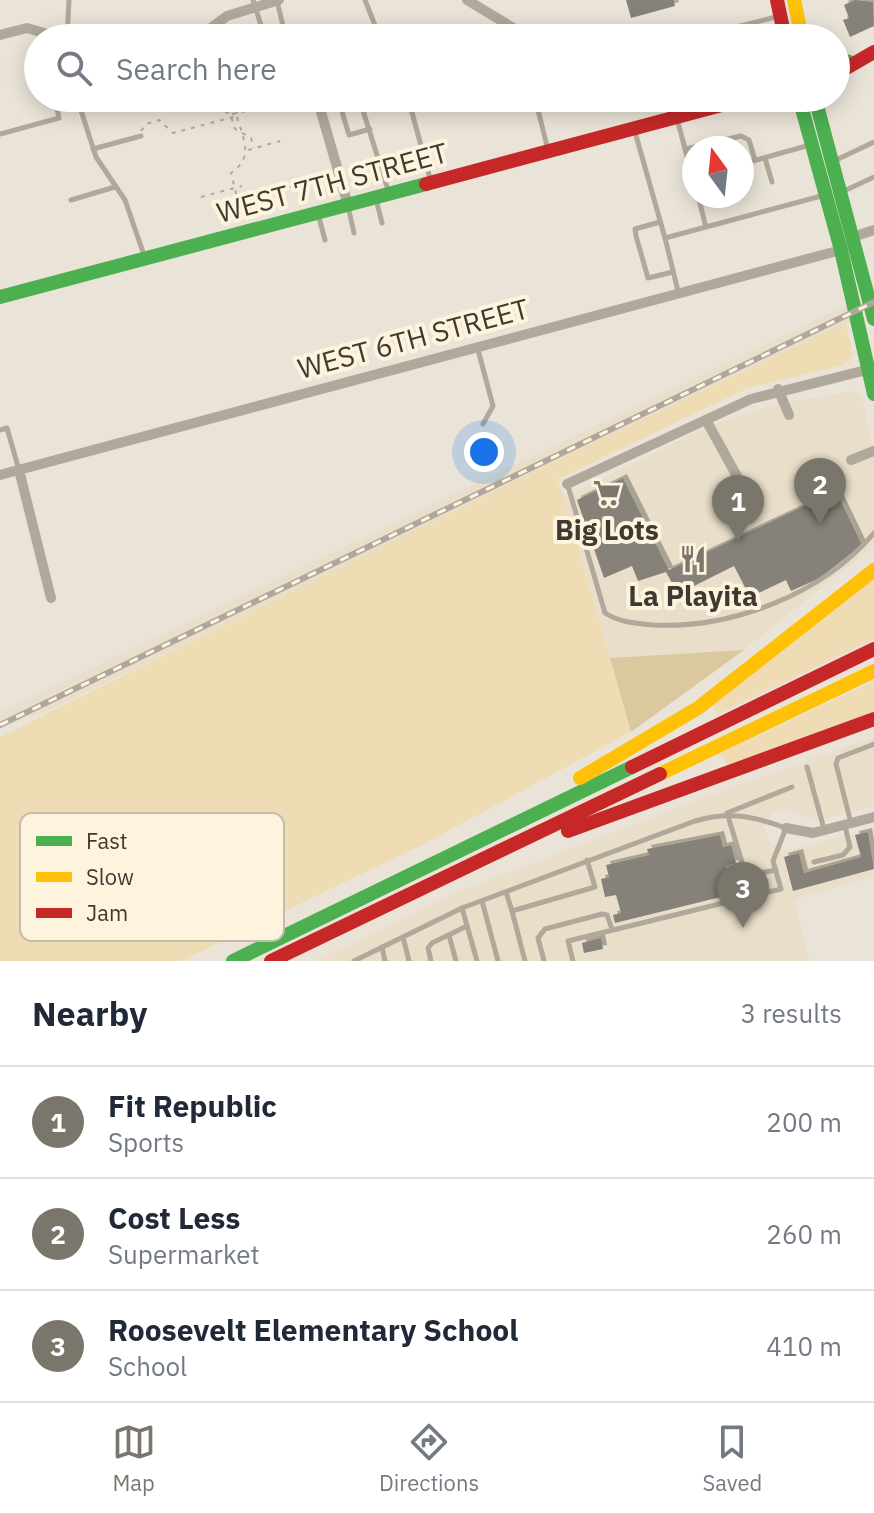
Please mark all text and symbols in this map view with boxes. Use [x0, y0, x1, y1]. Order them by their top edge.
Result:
search box [24, 24, 850, 112]
icon: search [52, 46, 96, 90]
text: Search here [116, 49, 277, 88]
street label: WEST 7TH STREET [212, 133, 452, 231]
north arrow [682, 136, 754, 208]
street label: WEST 6TH STREET [293, 289, 533, 387]
your location [464, 432, 504, 472]
pin: 2 [794, 458, 846, 524]
pin: 1 [712, 475, 764, 541]
supermarket icon: Big Lots [592, 478, 622, 508]
place label: Big Lots [555, 511, 659, 548]
restaurant icon: La Playita [678, 544, 708, 574]
place label: La Playita [628, 577, 758, 614]
legend [20, 813, 284, 941]
text: Fast [86, 826, 127, 855]
text: Slow [86, 862, 134, 891]
pin: 3 [717, 862, 769, 928]
text: Jam [86, 898, 128, 927]
text: Nearby [32, 991, 147, 1035]
text: 3 results [740, 996, 842, 1030]
text: Fit Republic [108, 1086, 277, 1125]
text: 1 [50, 1105, 66, 1139]
text: 200 m [766, 1105, 842, 1139]
text: Sports [108, 1125, 184, 1159]
text: Cost Less [108, 1198, 240, 1237]
text: 2 [50, 1217, 66, 1251]
text: 260 m [766, 1217, 842, 1251]
text: Supermarket [108, 1237, 260, 1271]
text: Roosevelt Elementary School [108, 1310, 518, 1349]
text: 3 [50, 1329, 66, 1363]
text: 410 m [766, 1329, 842, 1363]
text: School [108, 1349, 187, 1383]
tab: Map [112, 1420, 156, 1497]
tab: Directions [379, 1420, 479, 1497]
tab: Saved [702, 1420, 762, 1497]

